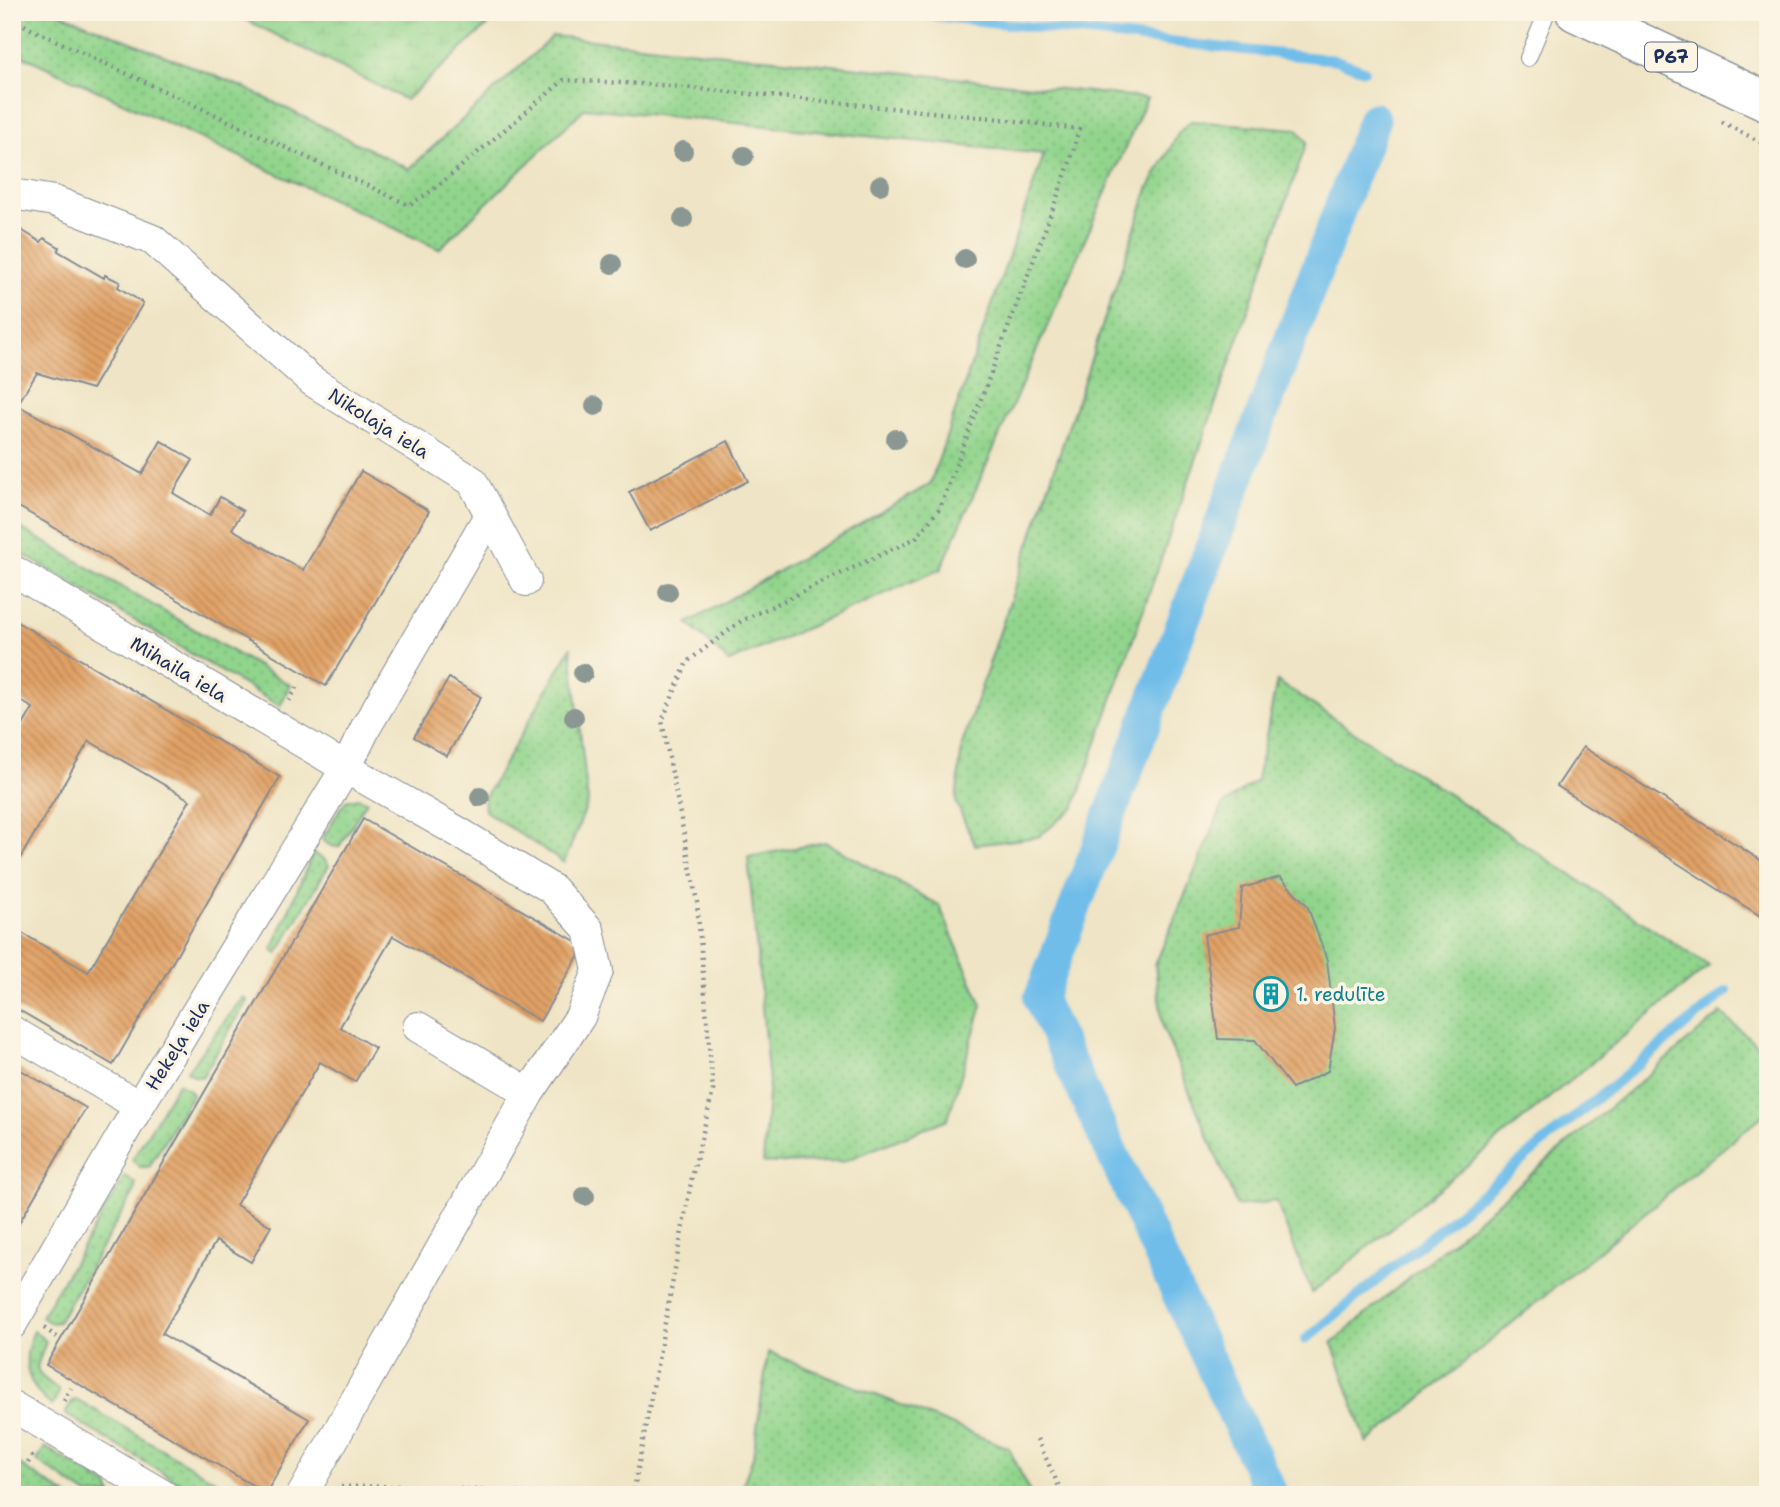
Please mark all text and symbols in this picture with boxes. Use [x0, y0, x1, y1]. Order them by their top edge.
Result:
road number: P67 [1645, 42, 1697, 72]
street label: Nikolaja iela [323, 382, 434, 464]
street label: Mihaila iela [126, 631, 232, 708]
building icon: 1. redulīte [1252, 975, 1290, 1013]
place label: 1. redulīte [1296, 982, 1385, 1007]
street label: Hekeļa iela [140, 995, 216, 1096]

